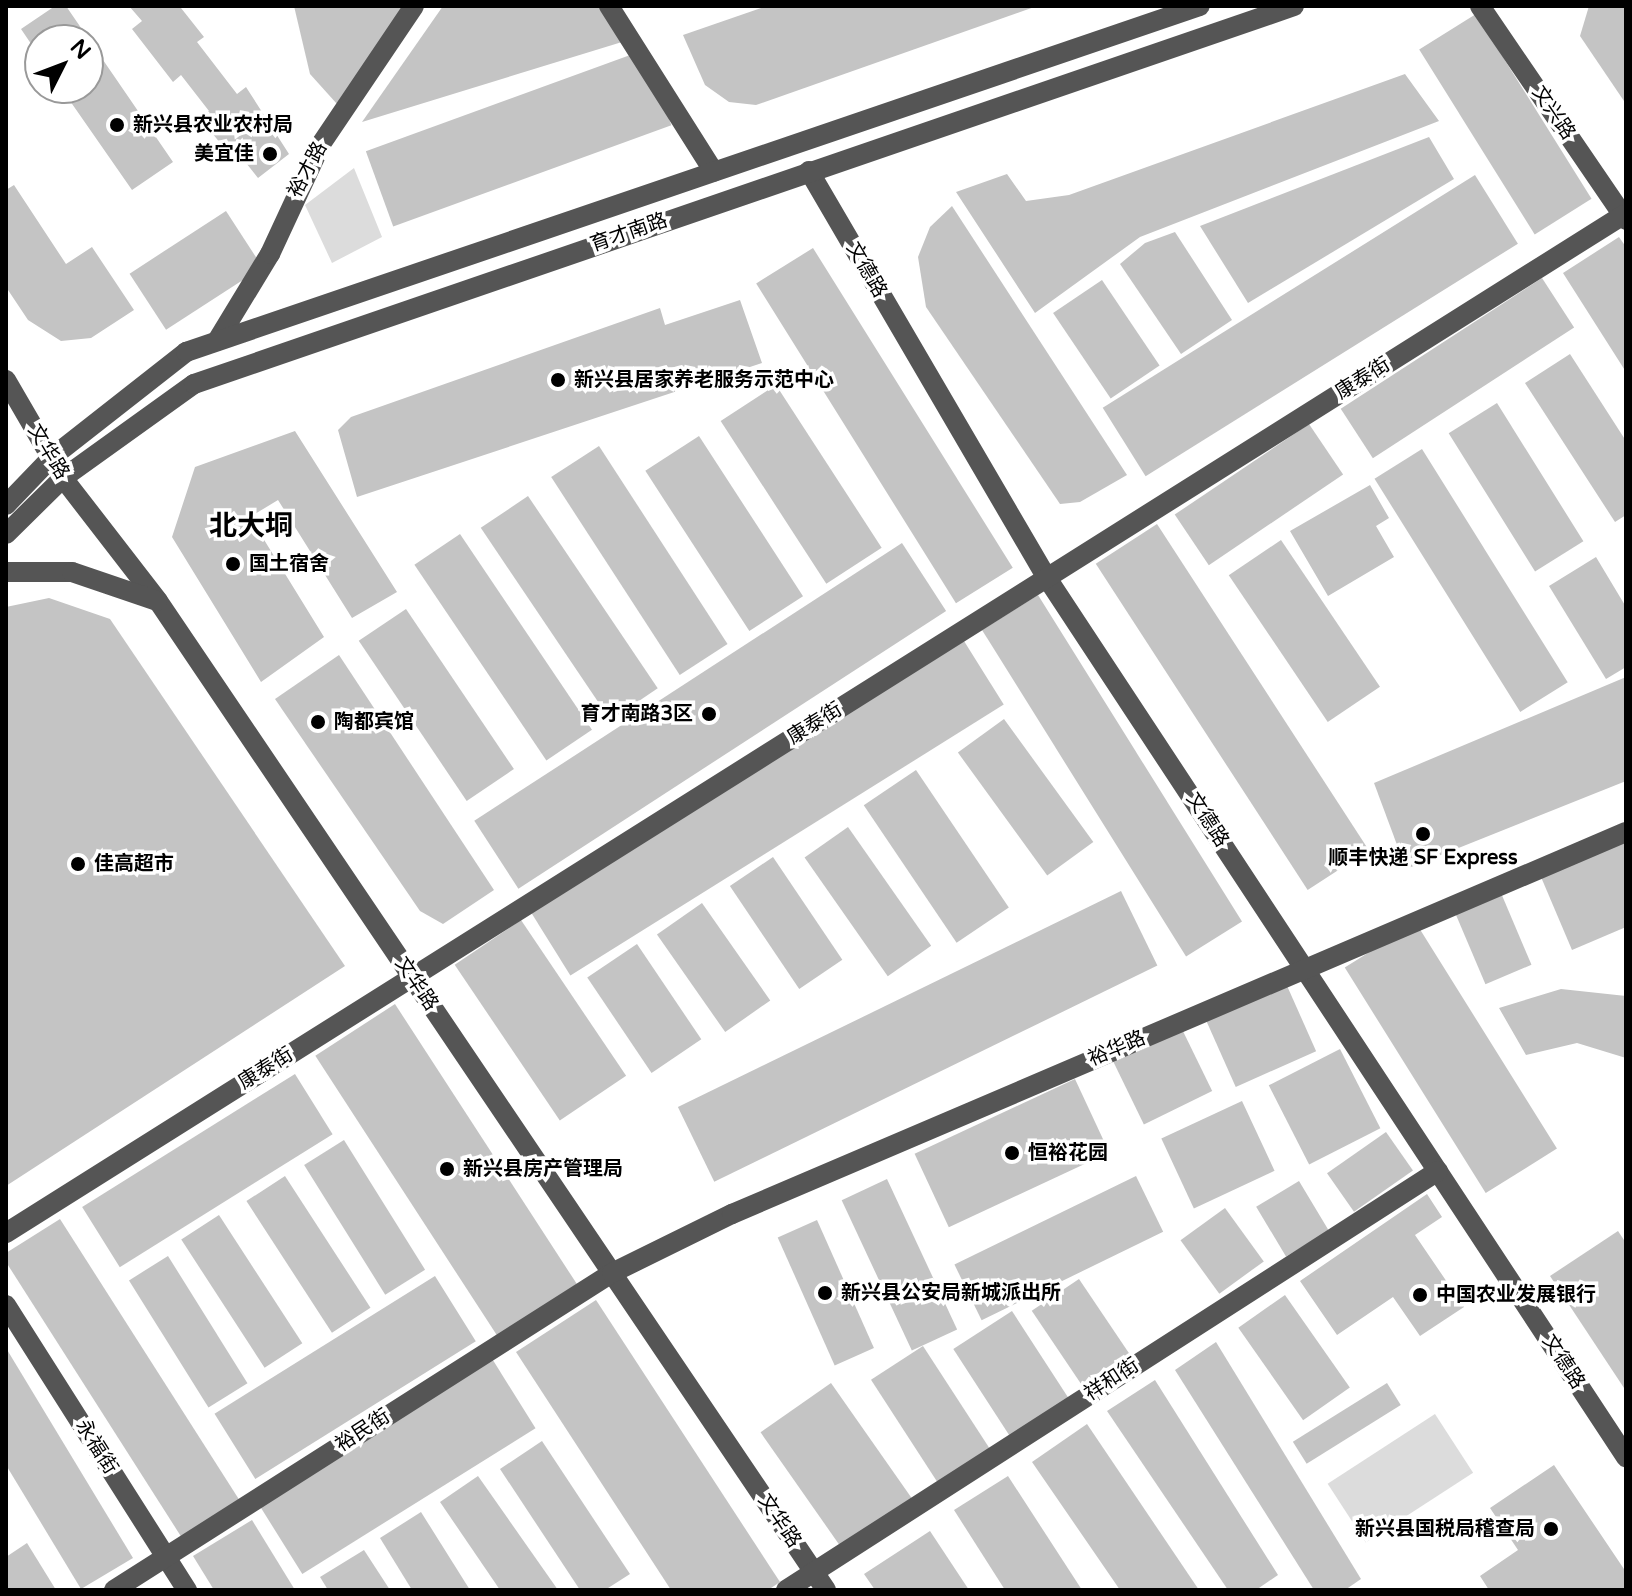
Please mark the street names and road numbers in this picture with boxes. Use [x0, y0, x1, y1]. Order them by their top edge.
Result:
street label: 文兴路 [1526, 81, 1580, 145]
street label: 裕才路 [283, 138, 333, 202]
street label: 育才南路 [587, 209, 671, 257]
street label: 文德路 [841, 238, 891, 302]
street label: 康泰街 [1331, 353, 1395, 405]
street label: 文华路 [22, 420, 74, 484]
street label: 康泰街 [783, 698, 847, 750]
street label: 文德路 [1181, 788, 1233, 852]
street label: 文华路 [389, 952, 443, 1016]
street label: 裕华路 [1085, 1026, 1149, 1072]
street label: 康泰街 [234, 1043, 298, 1095]
street label: 文德路 [1537, 1330, 1589, 1394]
street label: 祥和街 [1080, 1354, 1144, 1406]
street label: 裕民街 [331, 1405, 395, 1457]
street label: 永福街 [70, 1415, 122, 1479]
street label: 文华路 [752, 1489, 806, 1553]

